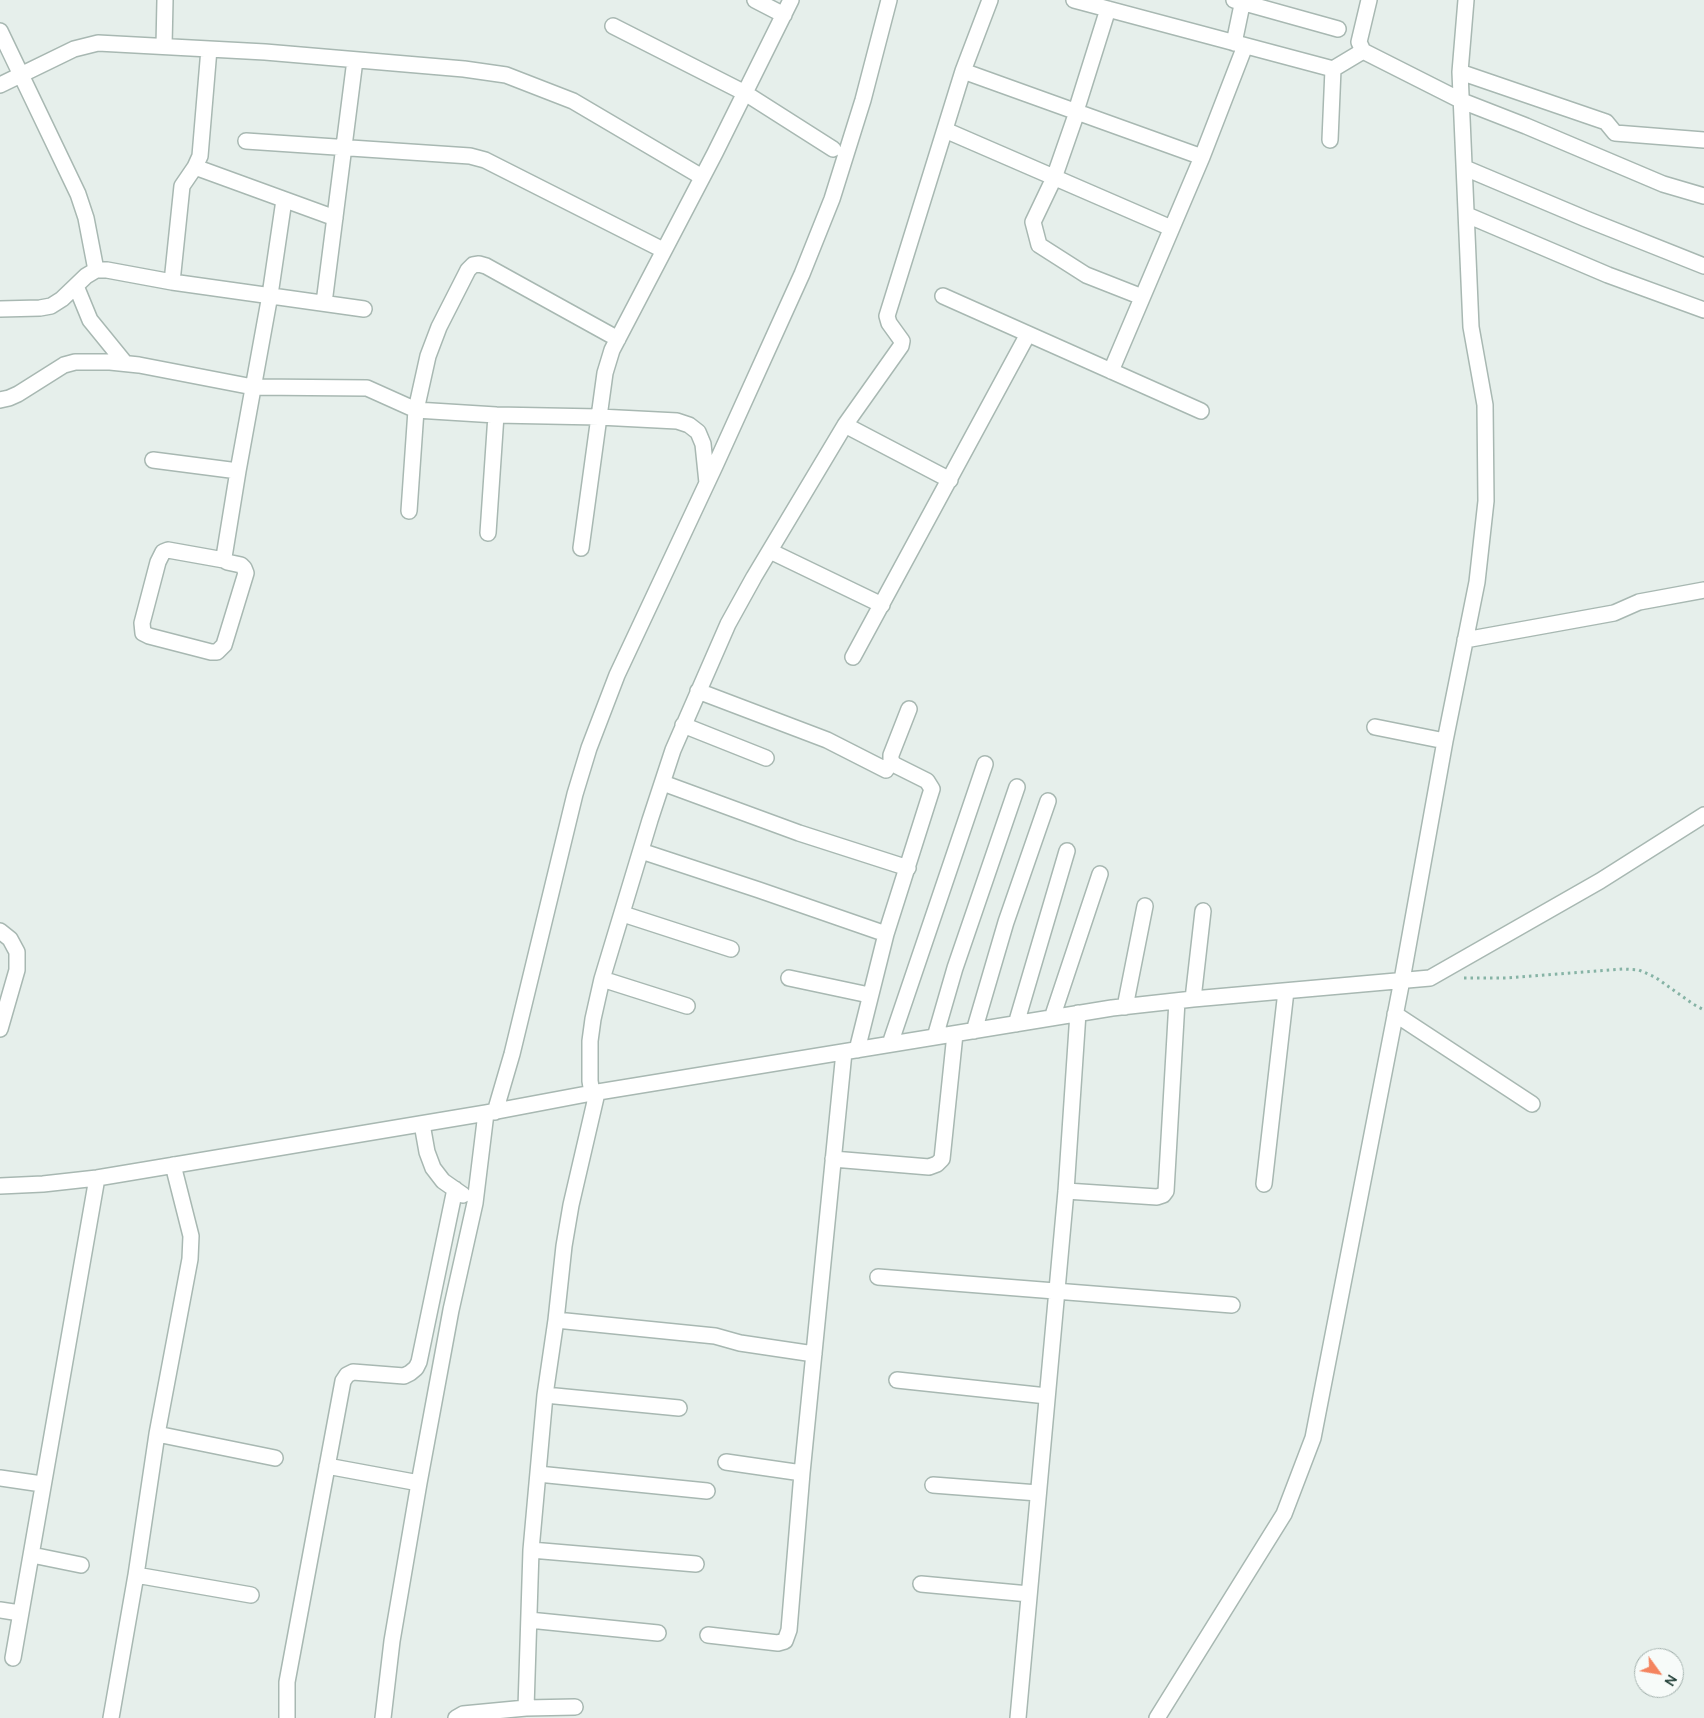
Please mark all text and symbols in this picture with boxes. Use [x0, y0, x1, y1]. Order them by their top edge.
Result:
north arrow [1634, 1648, 1684, 1698]
text: N [1661, 1671, 1682, 1690]

